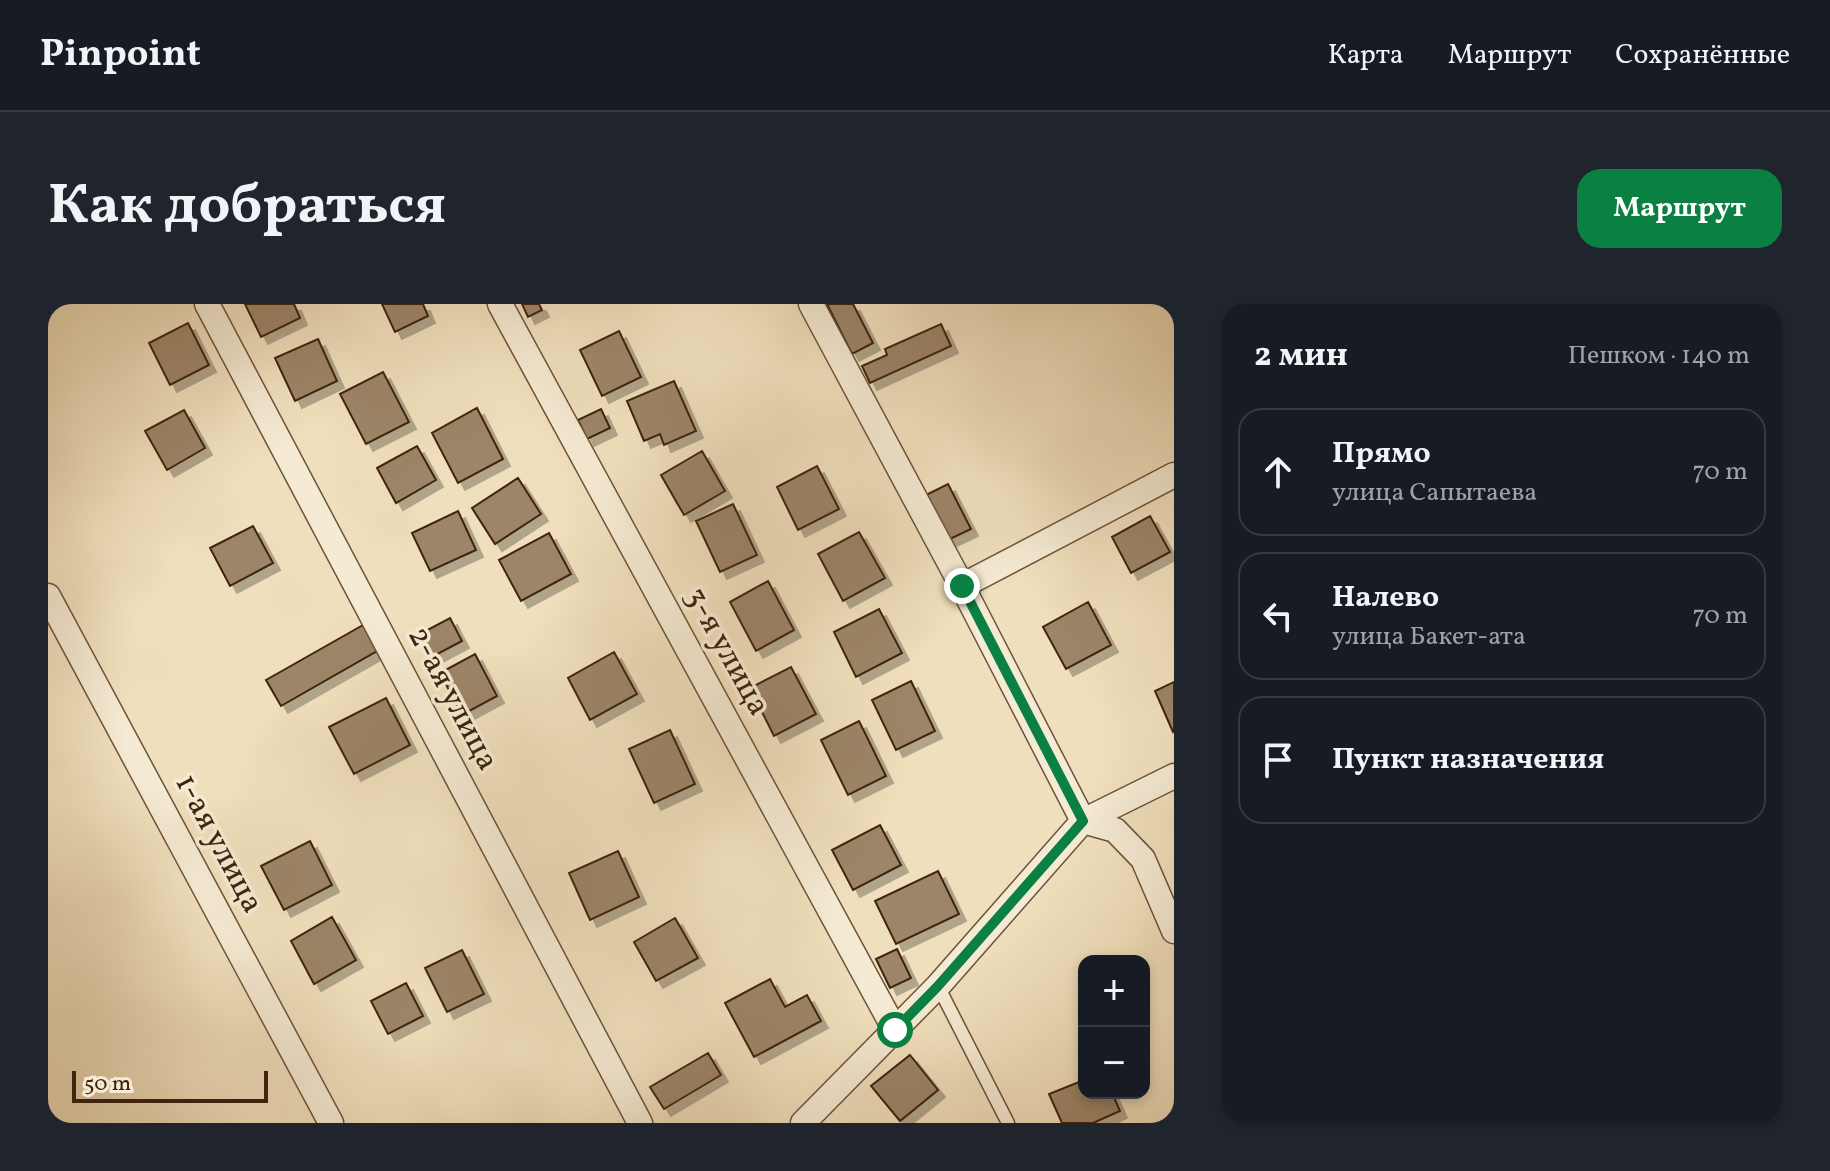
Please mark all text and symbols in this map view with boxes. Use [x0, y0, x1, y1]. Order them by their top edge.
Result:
text: Pinpoint [40, 29, 201, 82]
text: Карта [1328, 36, 1404, 75]
text: Маршрут [1448, 36, 1571, 75]
text: Сохранённые [1615, 36, 1790, 75]
text: Как добраться [48, 169, 446, 247]
button: Маршрут [1577, 169, 1782, 248]
text: 2 мин [1254, 333, 1348, 380]
text: Пешком · 140 m [1568, 338, 1750, 374]
text: Прямо [1332, 433, 1431, 475]
icon: ahead [1256, 450, 1300, 494]
text: 70 m [1693, 454, 1748, 490]
text: улица Сапытаева [1332, 475, 1537, 511]
route end [944, 568, 980, 604]
text: Налево [1332, 577, 1439, 619]
street label: 3-я улица [673, 580, 779, 724]
icon: left [1256, 594, 1300, 638]
text: 70 m [1693, 598, 1748, 634]
street label: 2-ая улица [396, 619, 508, 779]
text: улица Бакет-ата [1332, 619, 1526, 655]
icon: arrive [1256, 738, 1300, 782]
text: Пункт назначения [1332, 739, 1604, 781]
street label: 1-ая улица [163, 767, 273, 921]
map controls [1078, 955, 1150, 1099]
button: + [1078, 955, 1150, 1027]
route start [877, 1012, 913, 1048]
button: − [1078, 1027, 1150, 1099]
scale bar [72, 1067, 268, 1103]
text: 50 m [84, 1069, 131, 1100]

